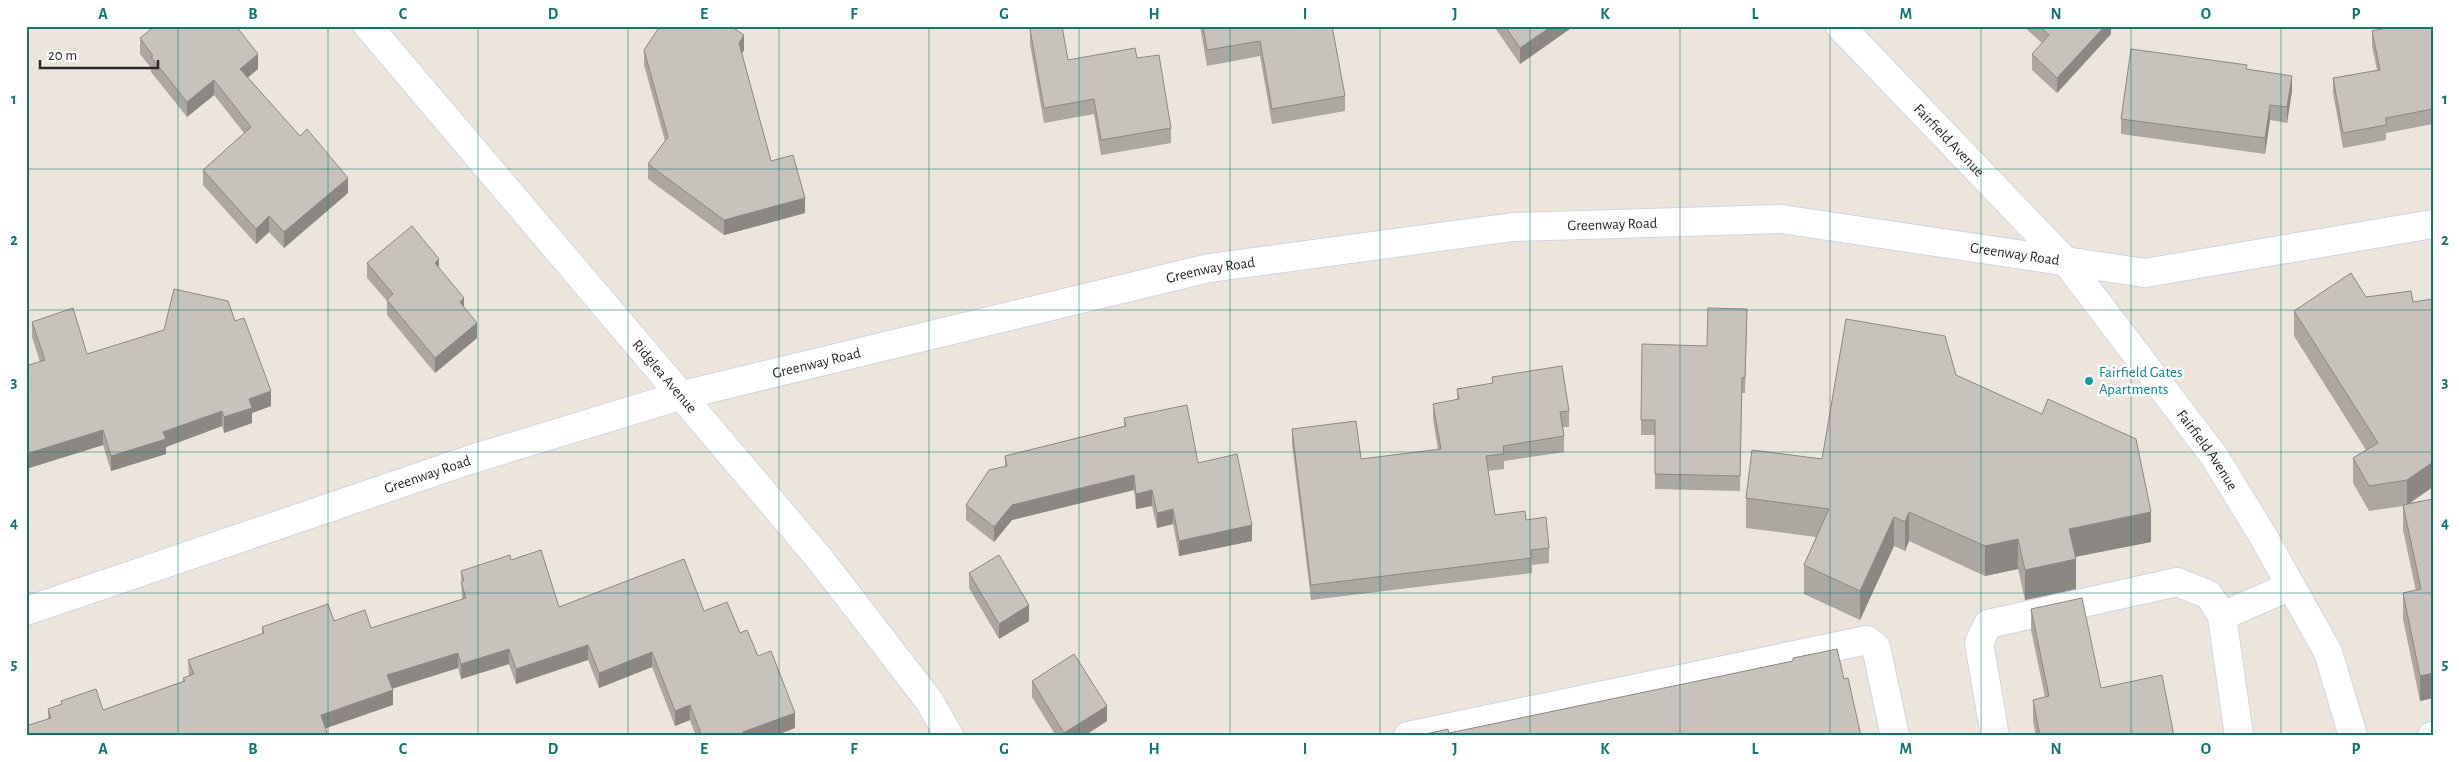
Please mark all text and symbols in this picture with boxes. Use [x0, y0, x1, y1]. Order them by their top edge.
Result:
text: A [98, 6, 108, 22]
text: B [248, 6, 258, 22]
text: C [399, 6, 408, 22]
text: D [548, 6, 559, 22]
text: E [700, 6, 708, 22]
text: F [850, 6, 858, 22]
text: G [999, 6, 1009, 22]
text: H [1148, 6, 1160, 22]
text: I [1303, 6, 1307, 22]
text: J [1452, 6, 1458, 22]
text: K [1600, 6, 1610, 22]
text: L [1752, 6, 1759, 22]
text: M [1900, 6, 1912, 22]
text: N [2050, 6, 2062, 22]
text: O [2201, 6, 2211, 22]
text: P [2352, 6, 2361, 22]
scale bar [40, 38, 158, 70]
text: 20 m [48, 48, 77, 63]
text: 1 [11, 91, 17, 107]
text: 1 [2442, 91, 2448, 107]
street label: Fairfield Avenue [1911, 101, 1987, 179]
street label: Greenway Road [1567, 215, 1658, 233]
text: 2 [10, 232, 18, 248]
text: 2 [2441, 232, 2449, 248]
street label: Greenway Road [1969, 240, 2061, 268]
street label: Greenway Road [1165, 254, 1256, 286]
street label: Ridglea Avenue [630, 337, 700, 416]
street label: Greenway Road [771, 345, 862, 381]
place label: Fairfield Gates Apartments [2099, 365, 2183, 397]
text: 3 [11, 374, 18, 390]
text: 3 [2442, 374, 2449, 390]
marker: Fairfield Gates Apartments [2083, 375, 2095, 387]
street label: Fairfield Avenue [2174, 407, 2241, 493]
street label: Greenway Road [382, 452, 473, 496]
text: 4 [10, 515, 18, 531]
text: 4 [2441, 515, 2449, 531]
text: 5 [11, 656, 18, 672]
text: 5 [2442, 656, 2449, 672]
text: A [98, 741, 108, 757]
text: B [248, 741, 258, 757]
text: C [399, 741, 408, 757]
text: D [548, 741, 559, 757]
text: E [700, 741, 708, 757]
text: F [850, 741, 858, 757]
text: G [999, 741, 1009, 757]
text: H [1148, 741, 1160, 757]
text: I [1303, 741, 1307, 757]
text: J [1452, 741, 1458, 757]
text: K [1600, 741, 1610, 757]
text: L [1752, 741, 1759, 757]
text: M [1900, 741, 1912, 757]
text: N [2050, 741, 2062, 757]
text: O [2201, 741, 2211, 757]
text: P [2352, 741, 2361, 757]

